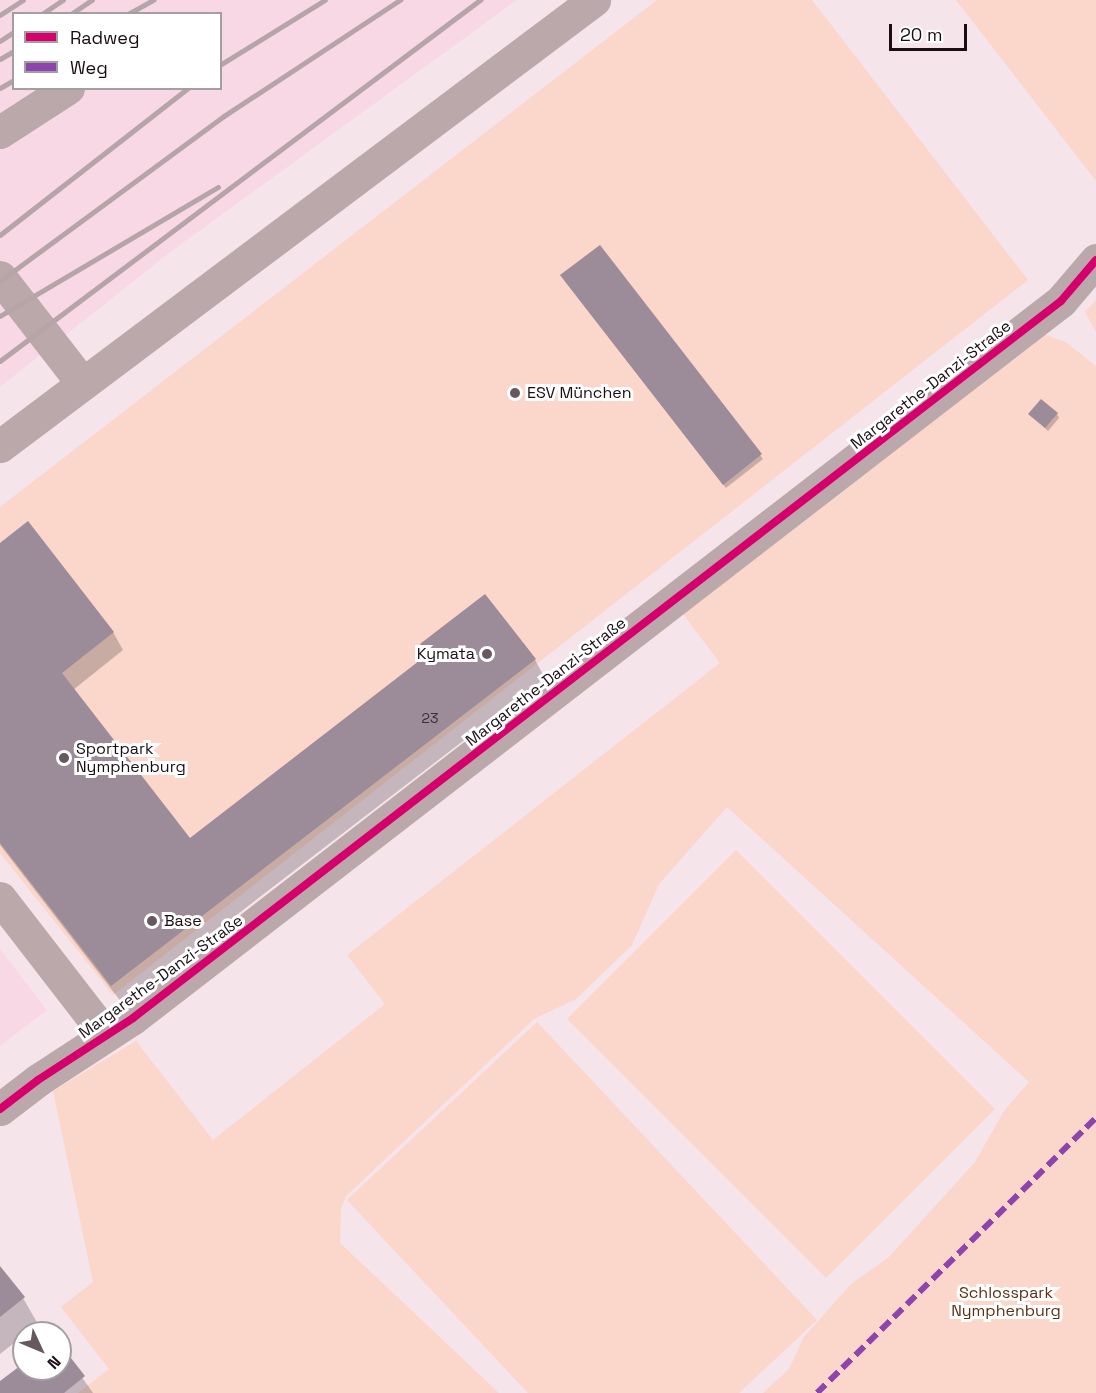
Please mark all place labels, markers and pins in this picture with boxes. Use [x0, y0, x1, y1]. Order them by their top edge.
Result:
place label: ESV München [527, 383, 632, 403]
marker: ESV München [508, 386, 522, 400]
place label: Kymata [417, 644, 475, 664]
marker: Kymata [480, 647, 494, 661]
place label: Sportpark Nymphenburg [76, 739, 186, 777]
marker: Sportpark Nymphenburg [57, 751, 71, 765]
place label: Base [164, 911, 202, 931]
marker: Base [145, 914, 159, 928]

